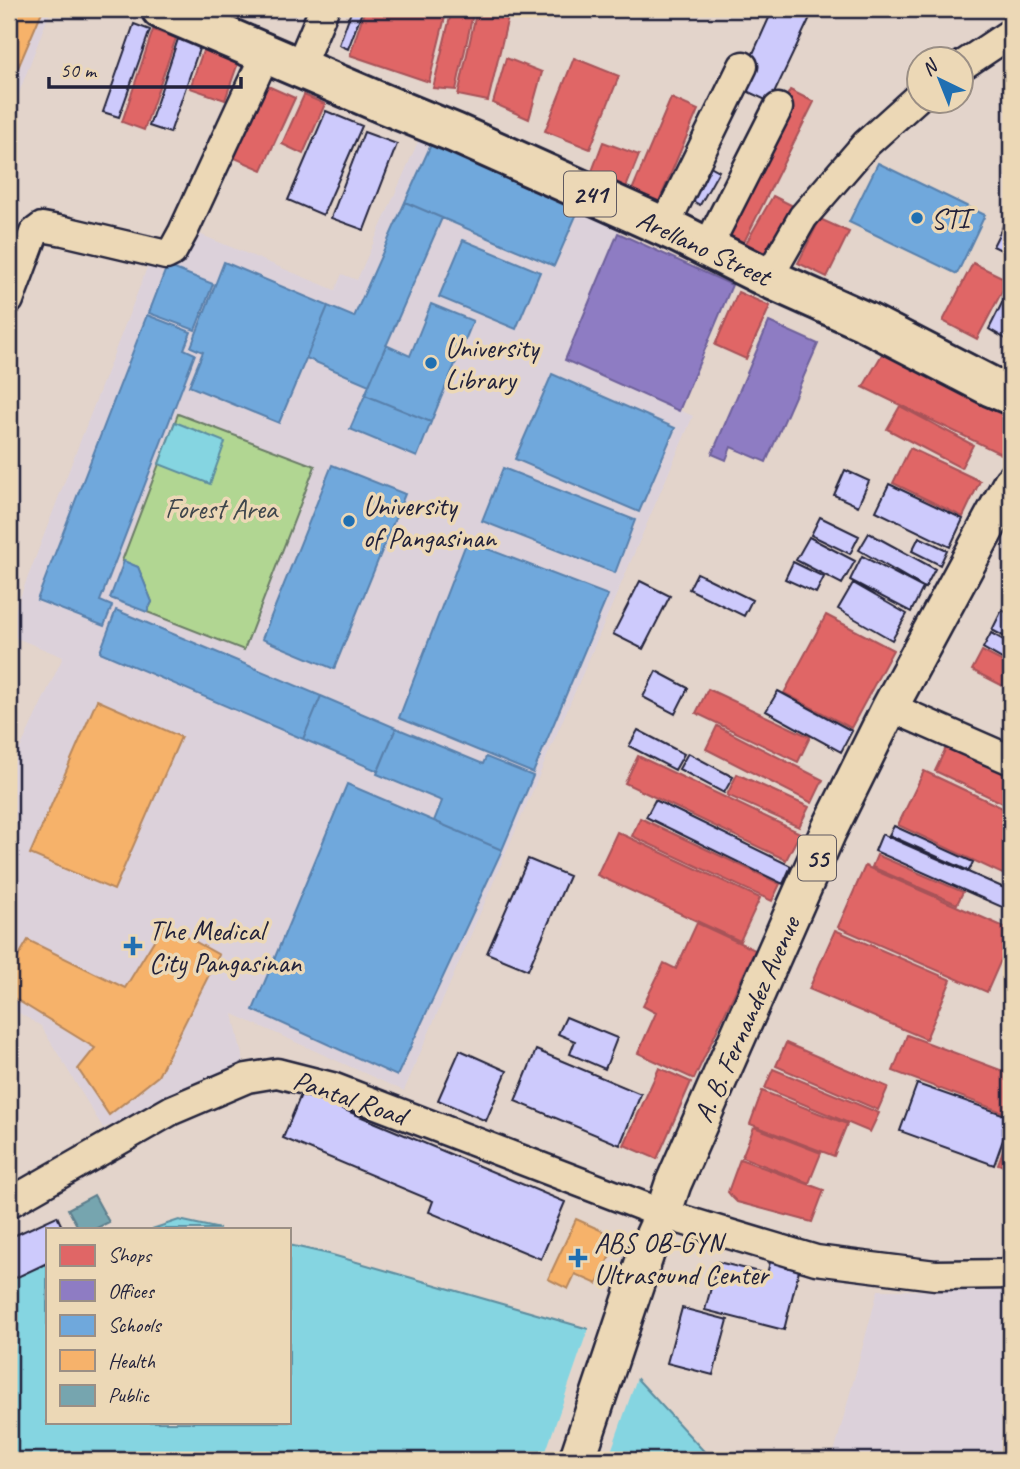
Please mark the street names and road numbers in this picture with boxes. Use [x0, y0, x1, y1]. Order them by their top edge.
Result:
road number: 241 [564, 172, 616, 216]
street label: Arellano Street [631, 201, 779, 295]
road number: 55 [798, 836, 836, 880]
street label: A. B. Fernandez Avenue [685, 909, 808, 1127]
street label: Pantal Road [289, 1062, 414, 1134]

